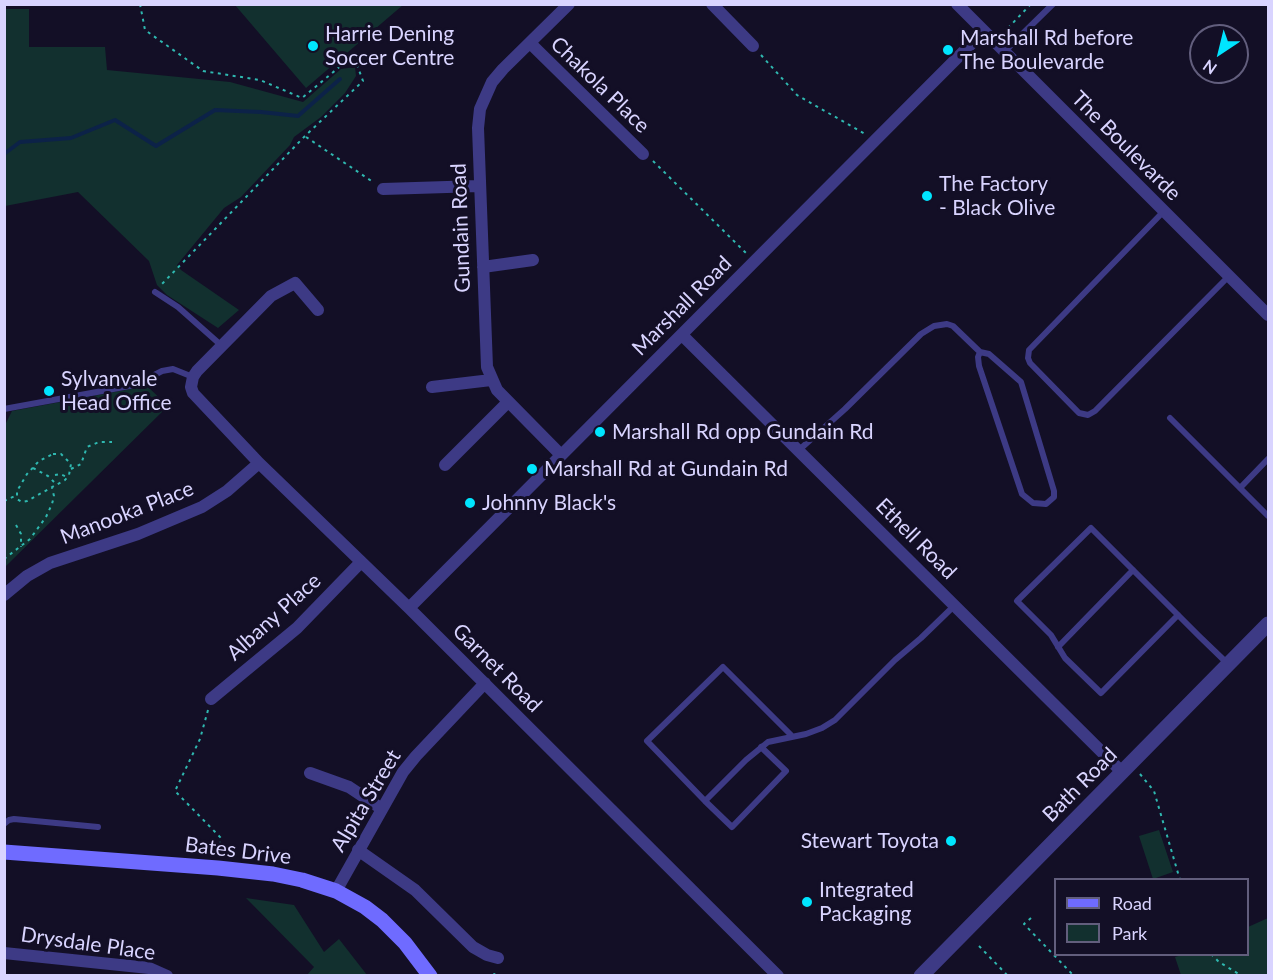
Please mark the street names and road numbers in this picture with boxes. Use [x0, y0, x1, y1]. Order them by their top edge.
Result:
street label: Chakola Place [545, 32, 655, 138]
street label: The Boulevarde [1066, 86, 1186, 206]
street label: Gundain Road [446, 163, 476, 293]
street label: Marshall Road [627, 251, 737, 361]
street label: Manooka Place [57, 476, 197, 550]
street label: Ethell Road [870, 493, 962, 585]
street label: Albany Place [222, 568, 326, 666]
street label: Garnet Road [447, 618, 547, 718]
street label: Bath Road [1038, 743, 1122, 827]
street label: Alpita Street [326, 745, 406, 857]
street label: Bates Drive [183, 832, 293, 870]
street label: Drysdale Place [19, 922, 157, 966]

